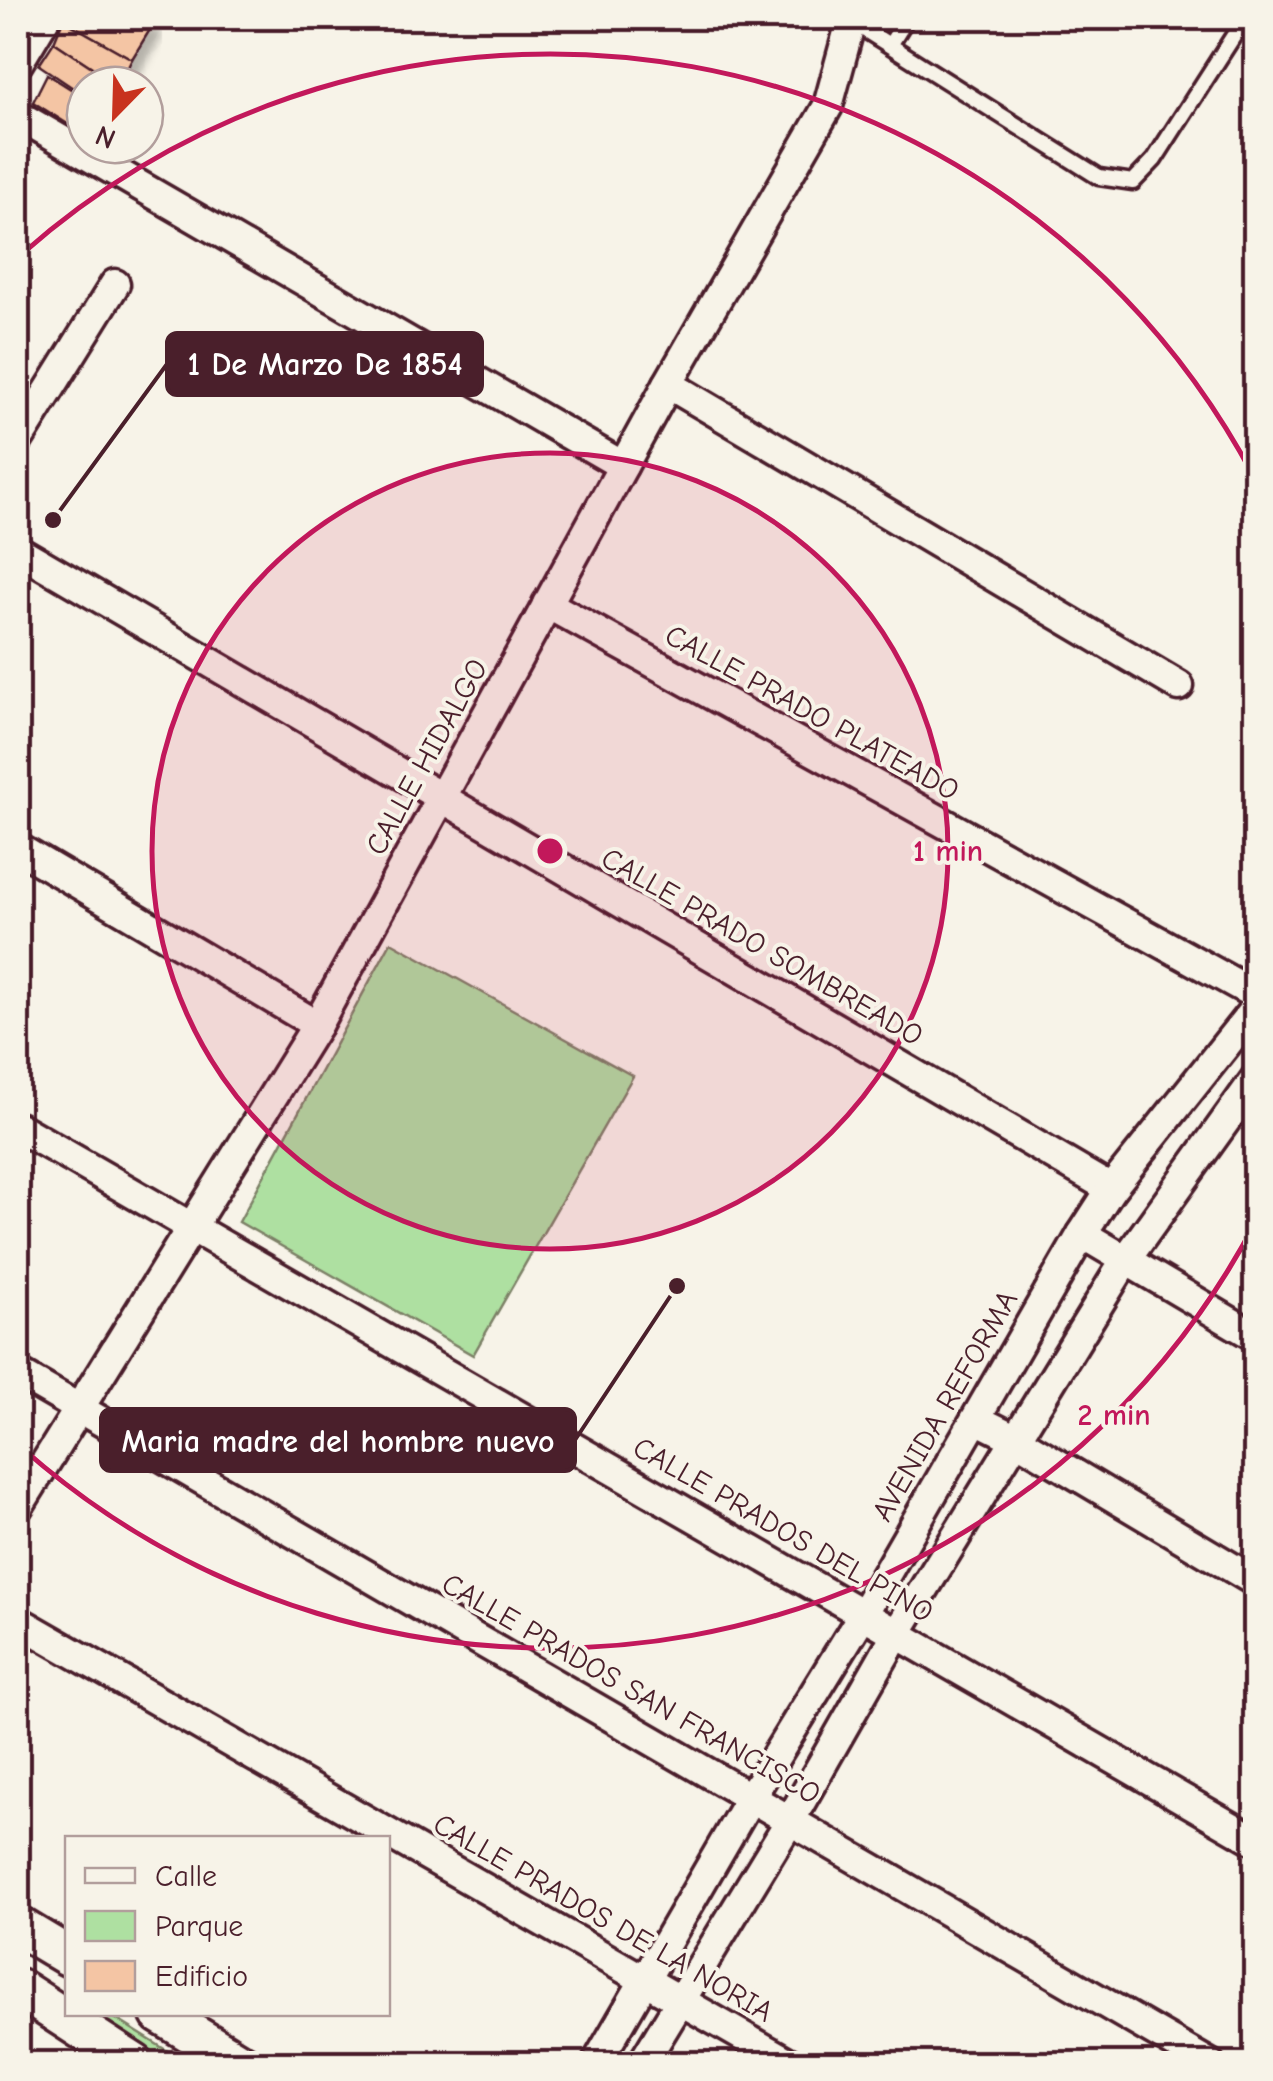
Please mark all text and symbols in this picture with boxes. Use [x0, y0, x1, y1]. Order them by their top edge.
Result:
north arrow [65, 65, 165, 165]
text: N [91, 119, 120, 155]
callout: 1 De Marzo De 1854 [167, 333, 482, 395]
text: 1 De Marzo De 1854 [187, 346, 463, 383]
street label: CALLE PRADO PLATEADO [659, 618, 965, 808]
street label: CALLE HIDALGO [359, 653, 495, 861]
centre of rings [532, 833, 568, 869]
text: 1 min [913, 834, 983, 869]
street label: CALLE PRADO SOMBREADO [595, 841, 929, 1053]
street label: AVENIDA REFORMA [865, 1285, 1025, 1527]
text: 2 min [1077, 1398, 1151, 1433]
callout: Maria madre del hombre nuevo [101, 1409, 575, 1471]
text: Maria madre del hombre nuevo [121, 1423, 555, 1460]
street label: CALLE PRADOS DEL PINO [627, 1430, 939, 1630]
street label: CALLE PRADOS SAN FRANCISCO [435, 1566, 827, 1812]
street label: CALLE PRADOS DE LA NORIA [427, 1806, 779, 2030]
legend [65, 1836, 390, 2016]
text: Calle [155, 1859, 217, 1894]
text: Parque [155, 1909, 243, 1944]
text: Edificio [155, 1959, 248, 1994]

